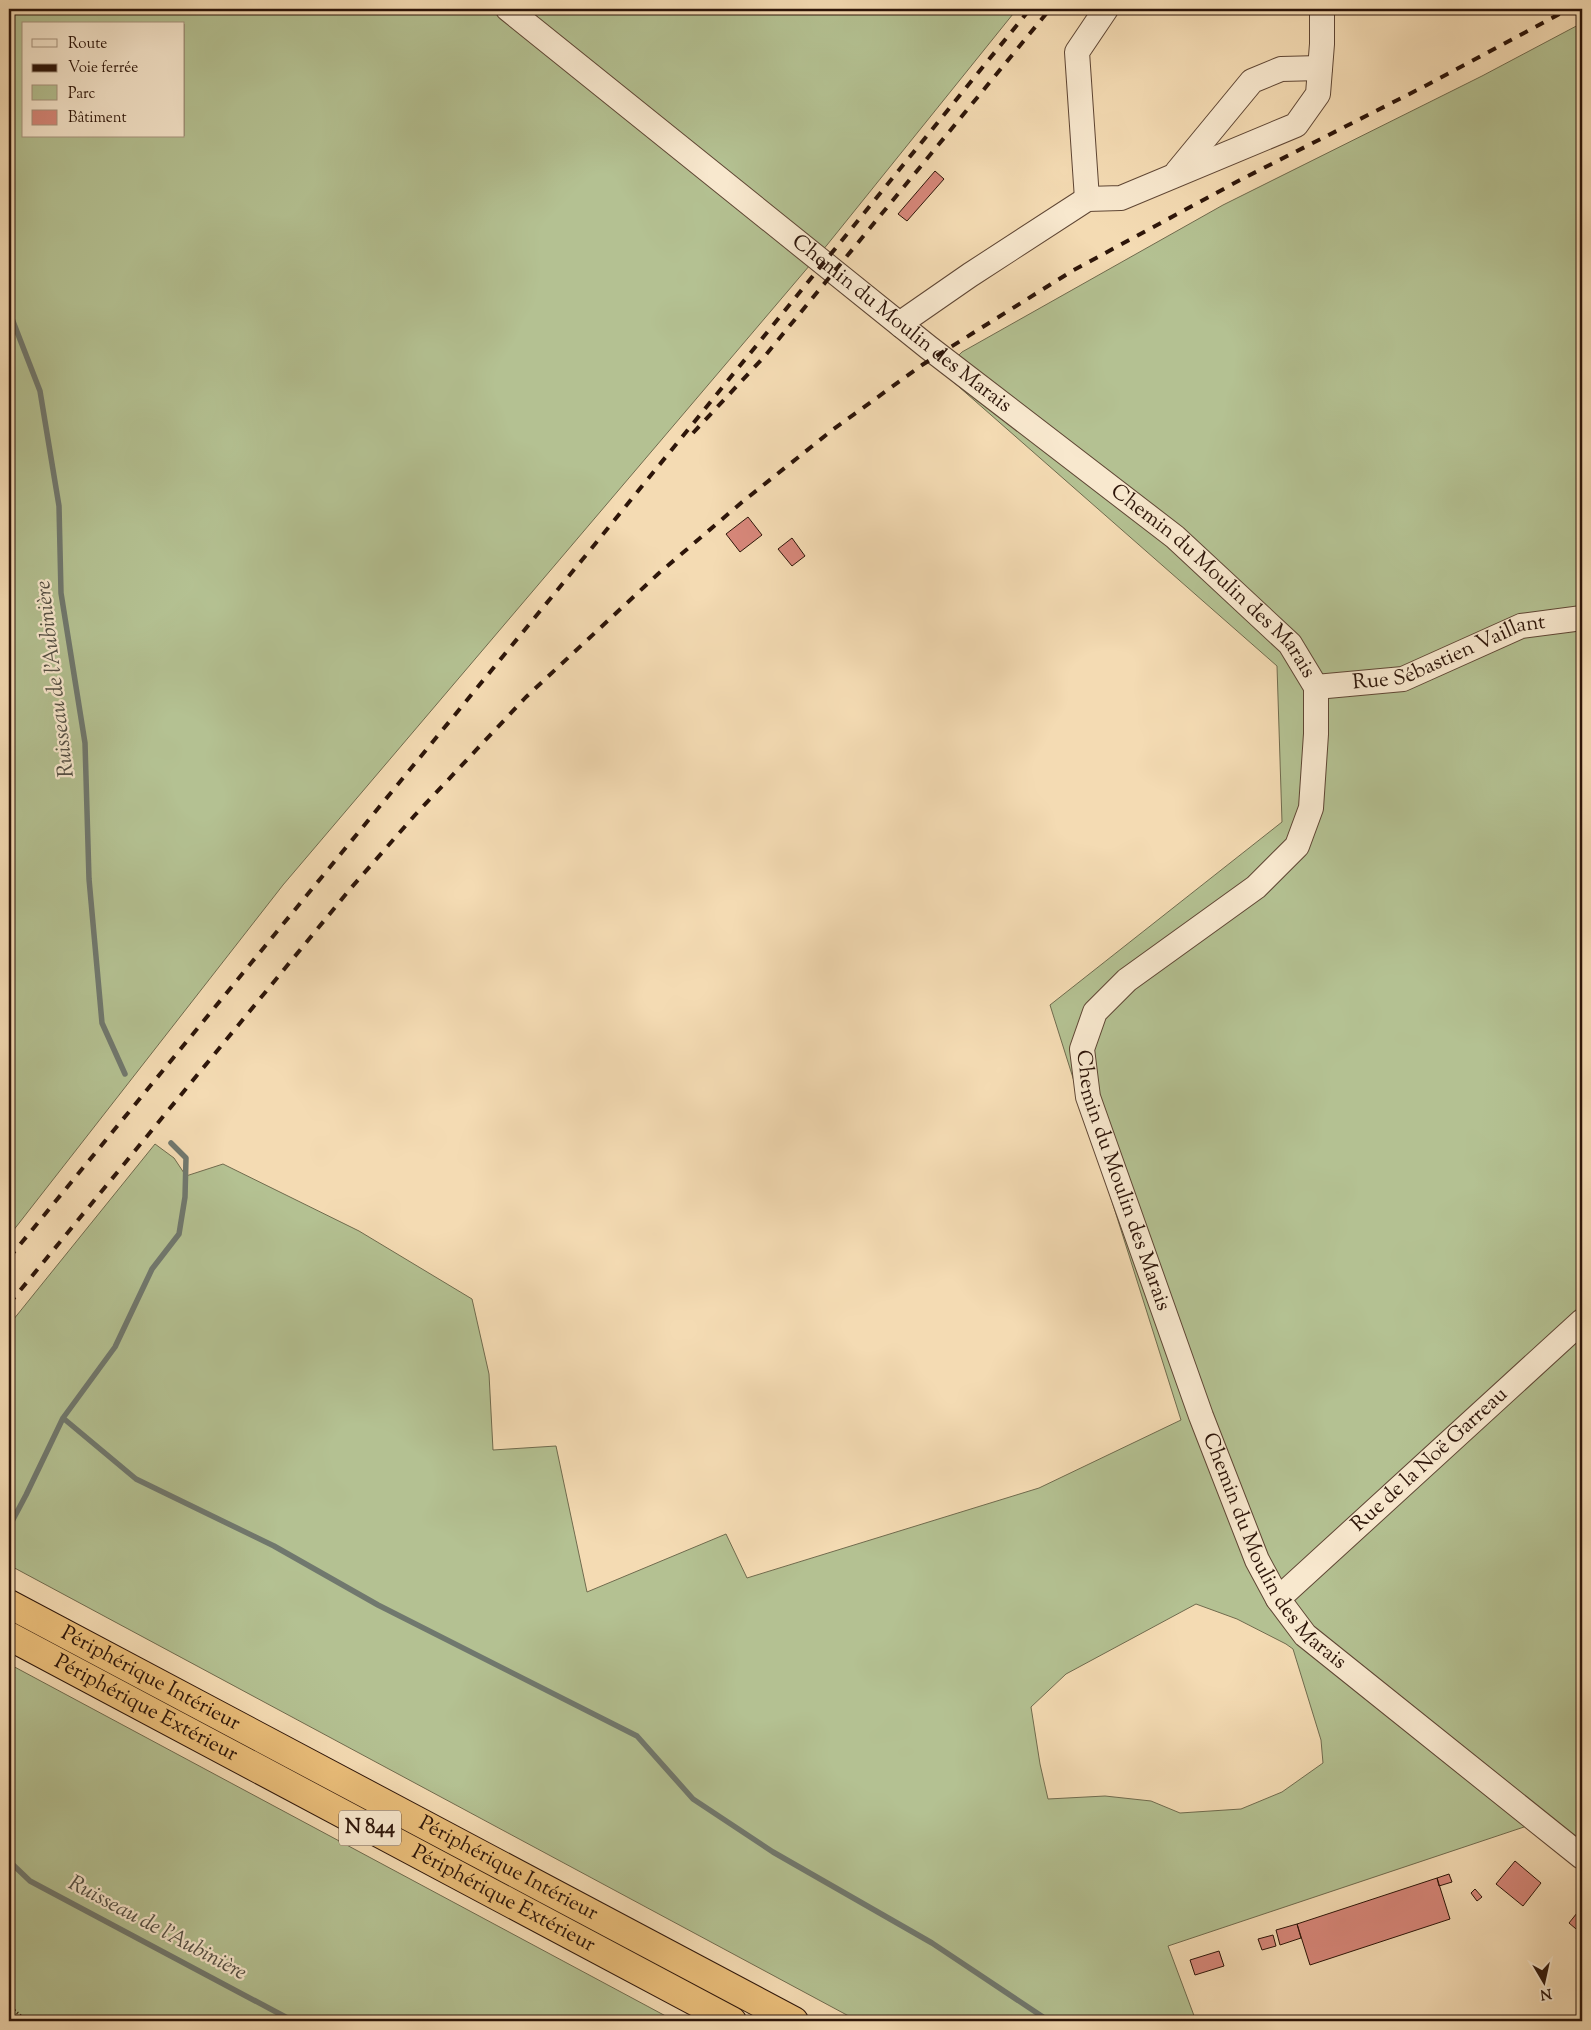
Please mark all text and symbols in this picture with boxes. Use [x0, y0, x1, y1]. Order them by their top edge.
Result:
legend [22, 22, 185, 138]
text: Route [68, 34, 107, 55]
text: Voie ferrée [68, 58, 138, 79]
text: Parc [68, 84, 96, 105]
text: Bâtiment [68, 108, 127, 129]
street label: Chemin du Moulin des Marais [785, 228, 1018, 421]
street label: Chemin du Moulin des Marais [1104, 477, 1322, 684]
water label: Ruisseau de l'Aubinière [28, 579, 84, 779]
street label: Rue Sébastien Vaillant [1351, 608, 1547, 699]
street label: Chemin du Moulin des Marais [1067, 1048, 1178, 1315]
street label: Rue de la Noë Garreau [1345, 1381, 1515, 1539]
street label: Chemin du Moulin des Marais [1194, 1429, 1353, 1677]
street label: Périphérique Intérieur [55, 1619, 245, 1739]
street label: Périphérique Extérieur [49, 1648, 243, 1770]
street label: Périphérique Intérieur [413, 1809, 603, 1929]
road number: N 844 [339, 1810, 401, 1846]
street label: Périphérique Extérieur [406, 1838, 601, 1960]
water label: Ruisseau de l'Aubinière [62, 1868, 252, 1990]
north arrow [1518, 1958, 1568, 2008]
text: N [1539, 1982, 1553, 2004]

